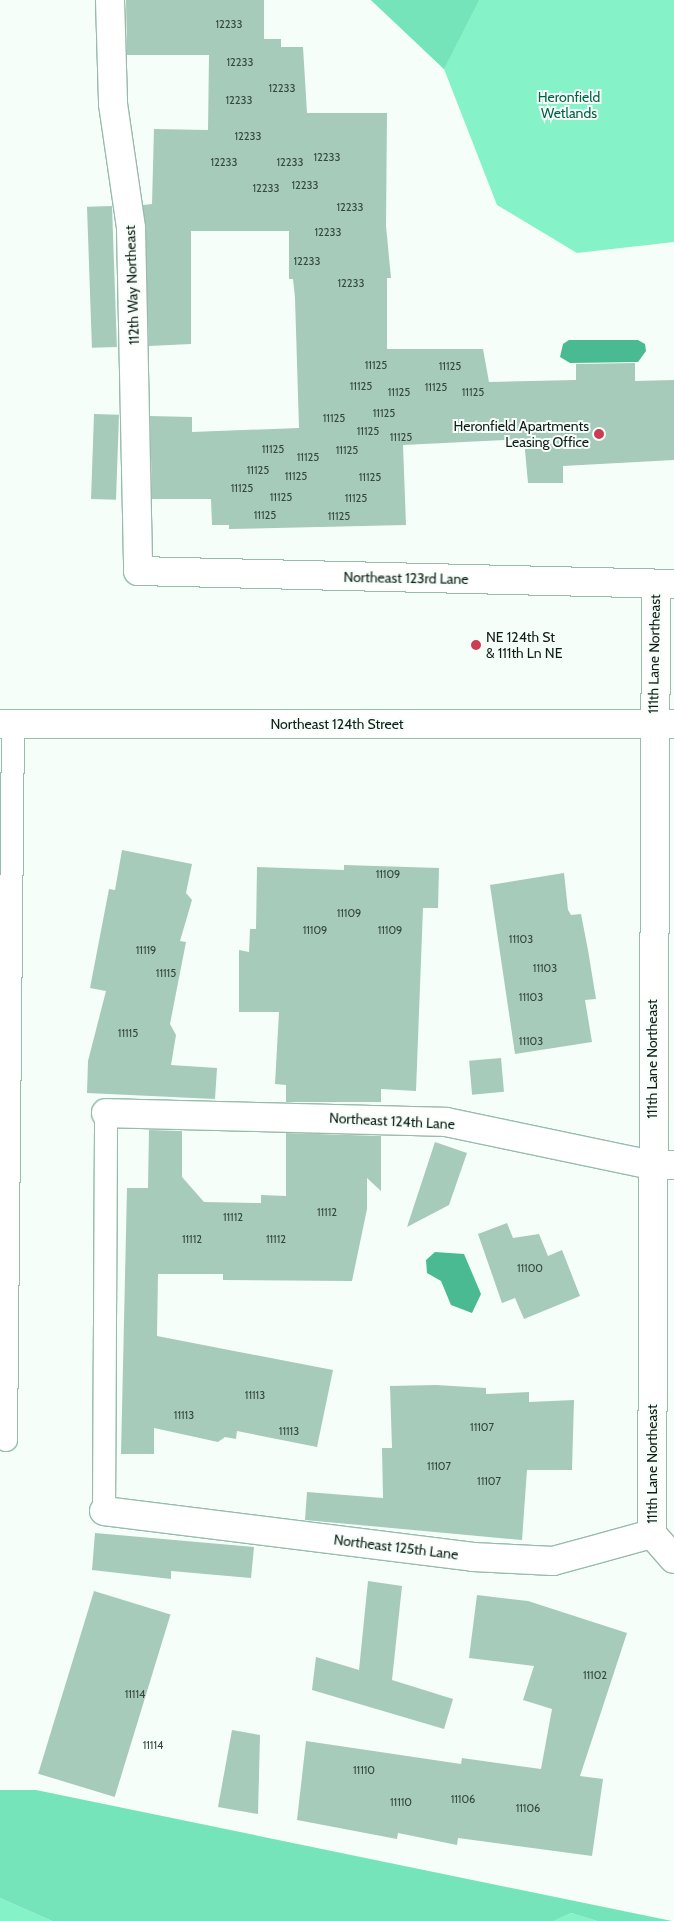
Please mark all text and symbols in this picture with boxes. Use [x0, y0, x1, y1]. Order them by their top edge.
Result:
house number: 12233 [215, 17, 243, 31]
house number: 12233 [226, 55, 254, 69]
house number: 12233 [268, 81, 296, 95]
park label: Heronfield Wetlands [538, 89, 600, 121]
house number: 12233 [225, 93, 253, 107]
house number: 12233 [234, 129, 262, 143]
house number: 12233 [313, 150, 341, 164]
house number: 12233 [210, 155, 238, 169]
house number: 12233 [276, 155, 304, 169]
house number: 12233 [291, 178, 319, 192]
house number: 12233 [252, 181, 280, 195]
house number: 12233 [336, 200, 364, 214]
street label: 112th Way Northeast [122, 225, 142, 345]
house number: 12233 [314, 225, 342, 239]
house number: 12233 [293, 254, 321, 268]
house number: 12233 [337, 276, 365, 290]
house number: 11125 [365, 358, 387, 372]
house number: 11125 [439, 359, 461, 373]
house number: 11125 [350, 379, 372, 393]
house number: 11125 [425, 380, 447, 394]
house number: 11125 [388, 385, 410, 399]
house number: 11125 [462, 385, 484, 399]
house number: 11125 [373, 406, 395, 420]
house number: 11125 [323, 411, 345, 425]
place label: Heronfield Apartments Leasing Office [454, 418, 589, 451]
house number: 11125 [357, 424, 379, 438]
marker: Heronfield Apartments Leasing Office [593, 428, 605, 440]
house number: 11125 [390, 430, 412, 444]
house number: 11125 [262, 442, 284, 456]
house number: 11125 [336, 443, 358, 457]
house number: 11125 [297, 450, 319, 464]
house number: 11125 [247, 463, 269, 477]
house number: 11125 [285, 469, 307, 483]
house number: 11125 [359, 470, 381, 484]
house number: 11125 [231, 481, 253, 495]
house number: 11125 [270, 490, 292, 504]
house number: 11125 [345, 491, 367, 505]
house number: 11125 [254, 508, 276, 522]
house number: 11125 [328, 509, 350, 523]
street label: Northeast 123rd Lane [343, 569, 469, 587]
street label: 111th Lane Northeast [645, 594, 663, 714]
place label: NE 124th St & 111th Ln NE [486, 629, 562, 662]
marker: NE 124th St & 111th Ln NE [470, 639, 482, 651]
street label: Northeast 124th Street [270, 716, 404, 732]
house number: 11109 [376, 867, 400, 881]
house number: 11109 [337, 906, 361, 920]
house number: 11109 [303, 923, 327, 937]
house number: 11109 [378, 923, 402, 937]
house number: 11103 [509, 932, 533, 946]
house number: 11119 [136, 943, 156, 957]
house number: 11103 [533, 961, 557, 975]
house number: 11115 [156, 966, 176, 980]
house number: 11103 [519, 990, 543, 1004]
street label: 111th Lane Northeast [644, 999, 660, 1119]
house number: 11115 [118, 1026, 138, 1040]
house number: 11103 [519, 1034, 543, 1048]
street label: Northeast 124th Lane [329, 1109, 455, 1133]
house number: 11112 [317, 1205, 337, 1219]
house number: 11112 [223, 1210, 243, 1224]
house number: 11112 [182, 1232, 202, 1246]
house number: 11112 [266, 1232, 286, 1246]
house number: 11100 [517, 1261, 543, 1275]
house number: 11113 [245, 1388, 265, 1402]
street label: 111th Lane Northeast [644, 1404, 660, 1524]
house number: 11113 [174, 1408, 194, 1422]
house number: 11107 [470, 1420, 494, 1434]
house number: 11113 [279, 1424, 299, 1438]
house number: 11107 [427, 1459, 451, 1473]
house number: 11107 [477, 1474, 501, 1488]
street label: Northeast 125th Lane [333, 1531, 459, 1563]
house number: 11102 [583, 1668, 607, 1682]
house number: 11114 [125, 1687, 145, 1701]
house number: 11114 [143, 1738, 163, 1752]
house number: 11110 [353, 1763, 375, 1777]
house number: 11106 [451, 1792, 475, 1806]
house number: 11110 [390, 1795, 412, 1809]
house number: 11106 [516, 1801, 540, 1815]

